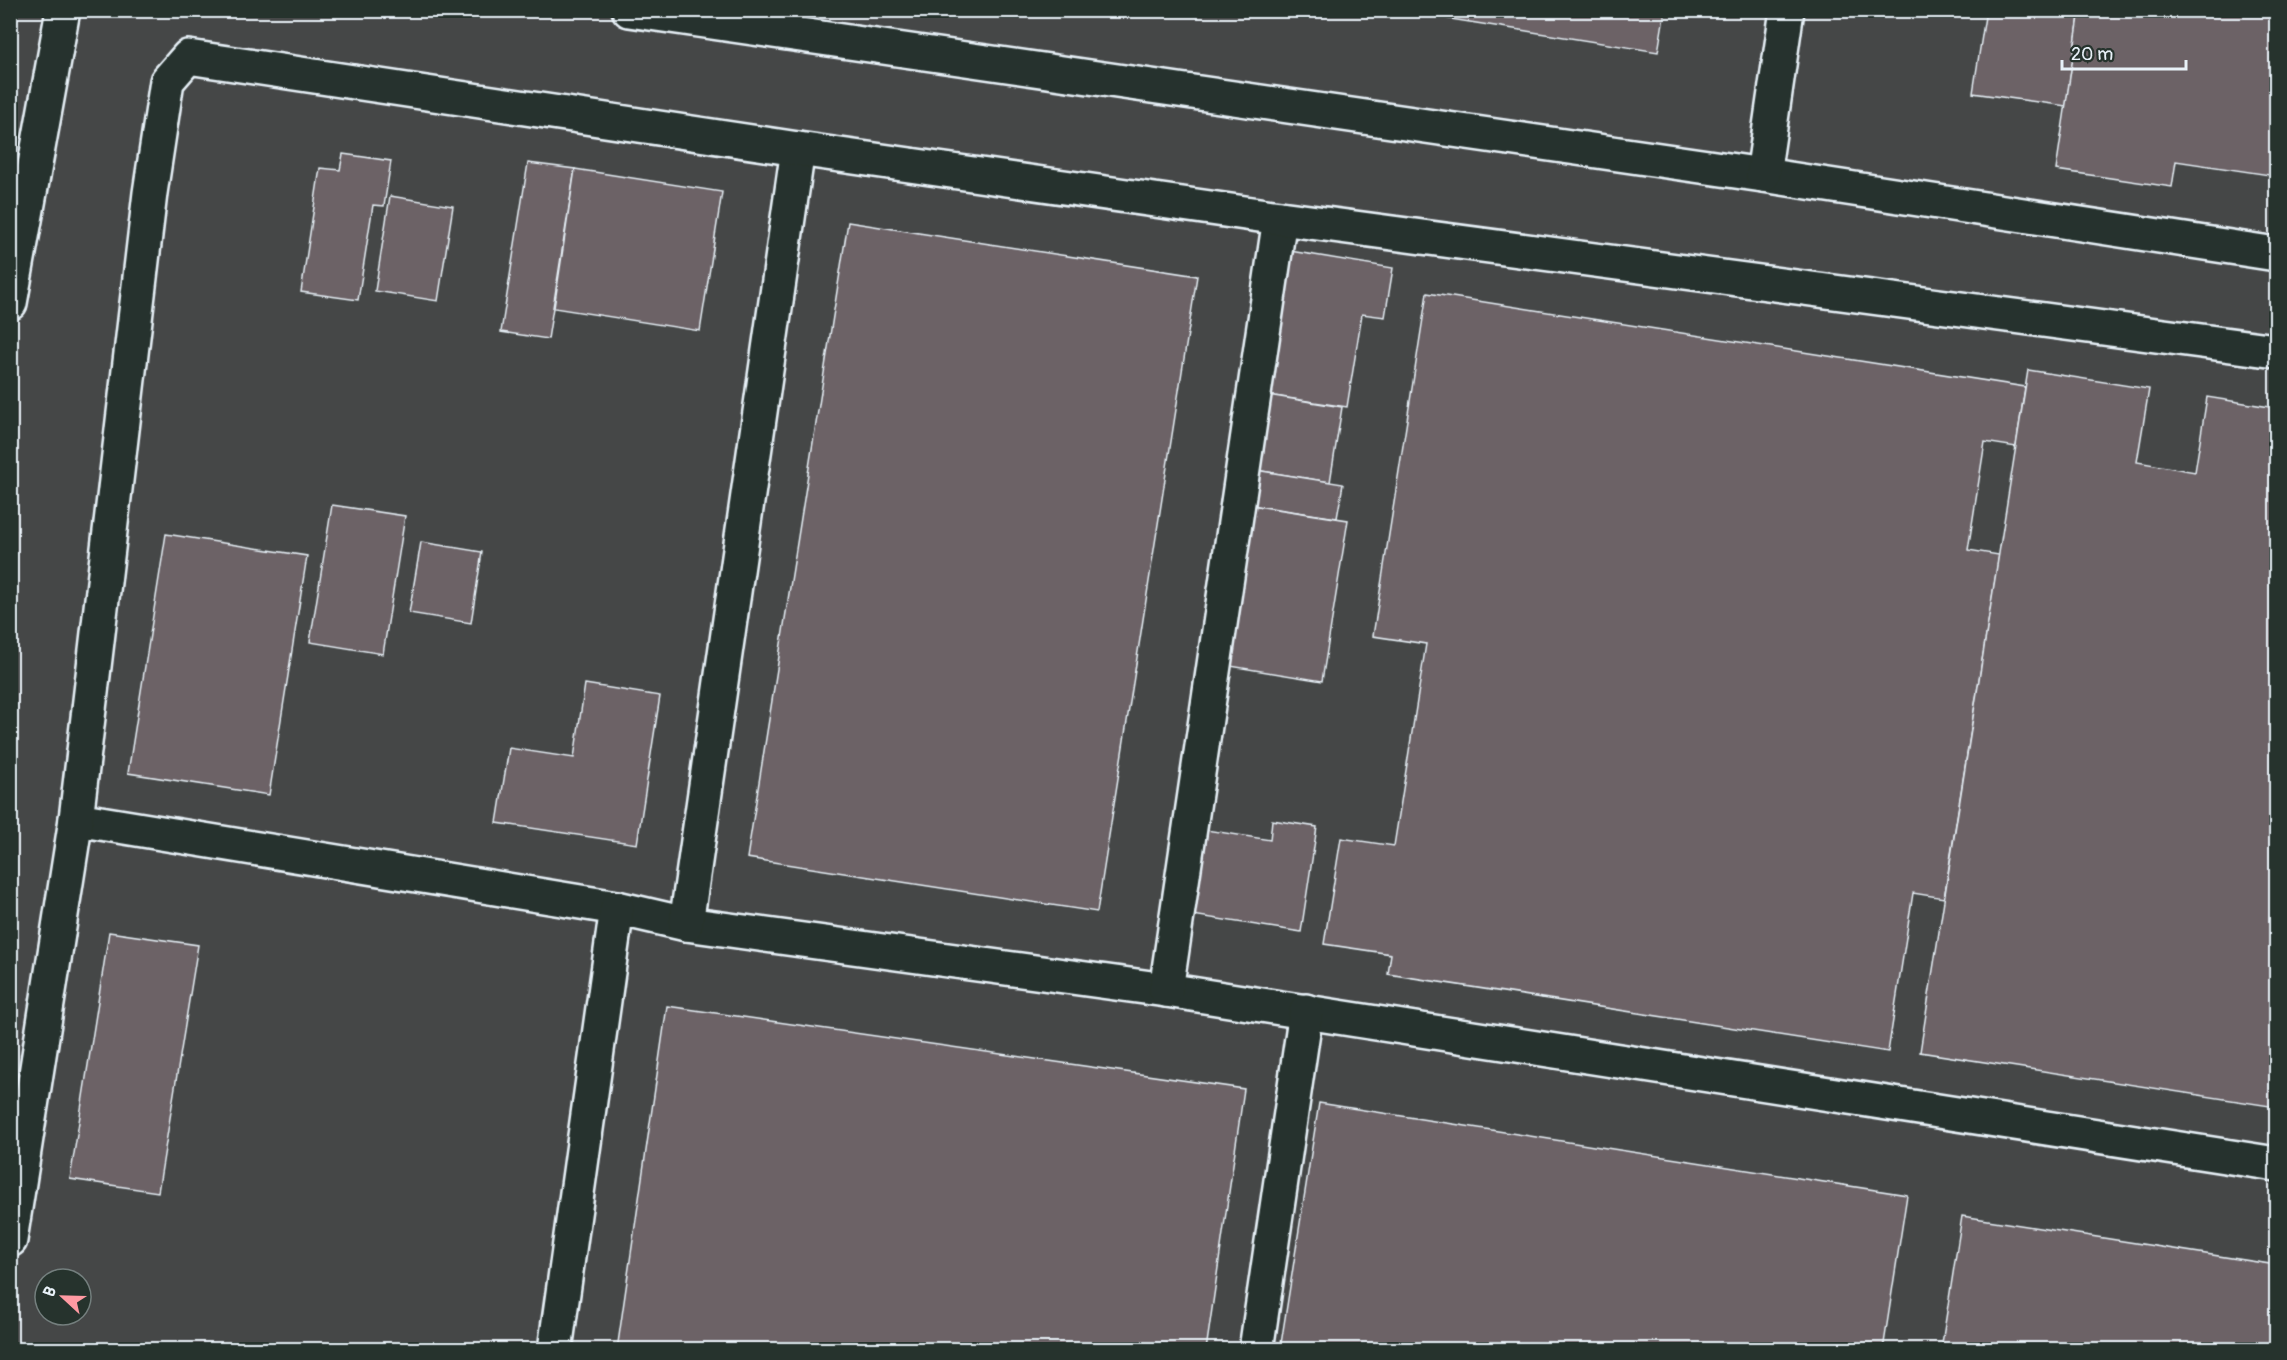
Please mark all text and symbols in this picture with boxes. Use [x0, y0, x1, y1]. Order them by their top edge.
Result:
scale bar [2062, 33, 2186, 71]
text: 20 m [2071, 43, 2113, 66]
north arrow [33, 1267, 93, 1327]
text: B [39, 1284, 61, 1300]

